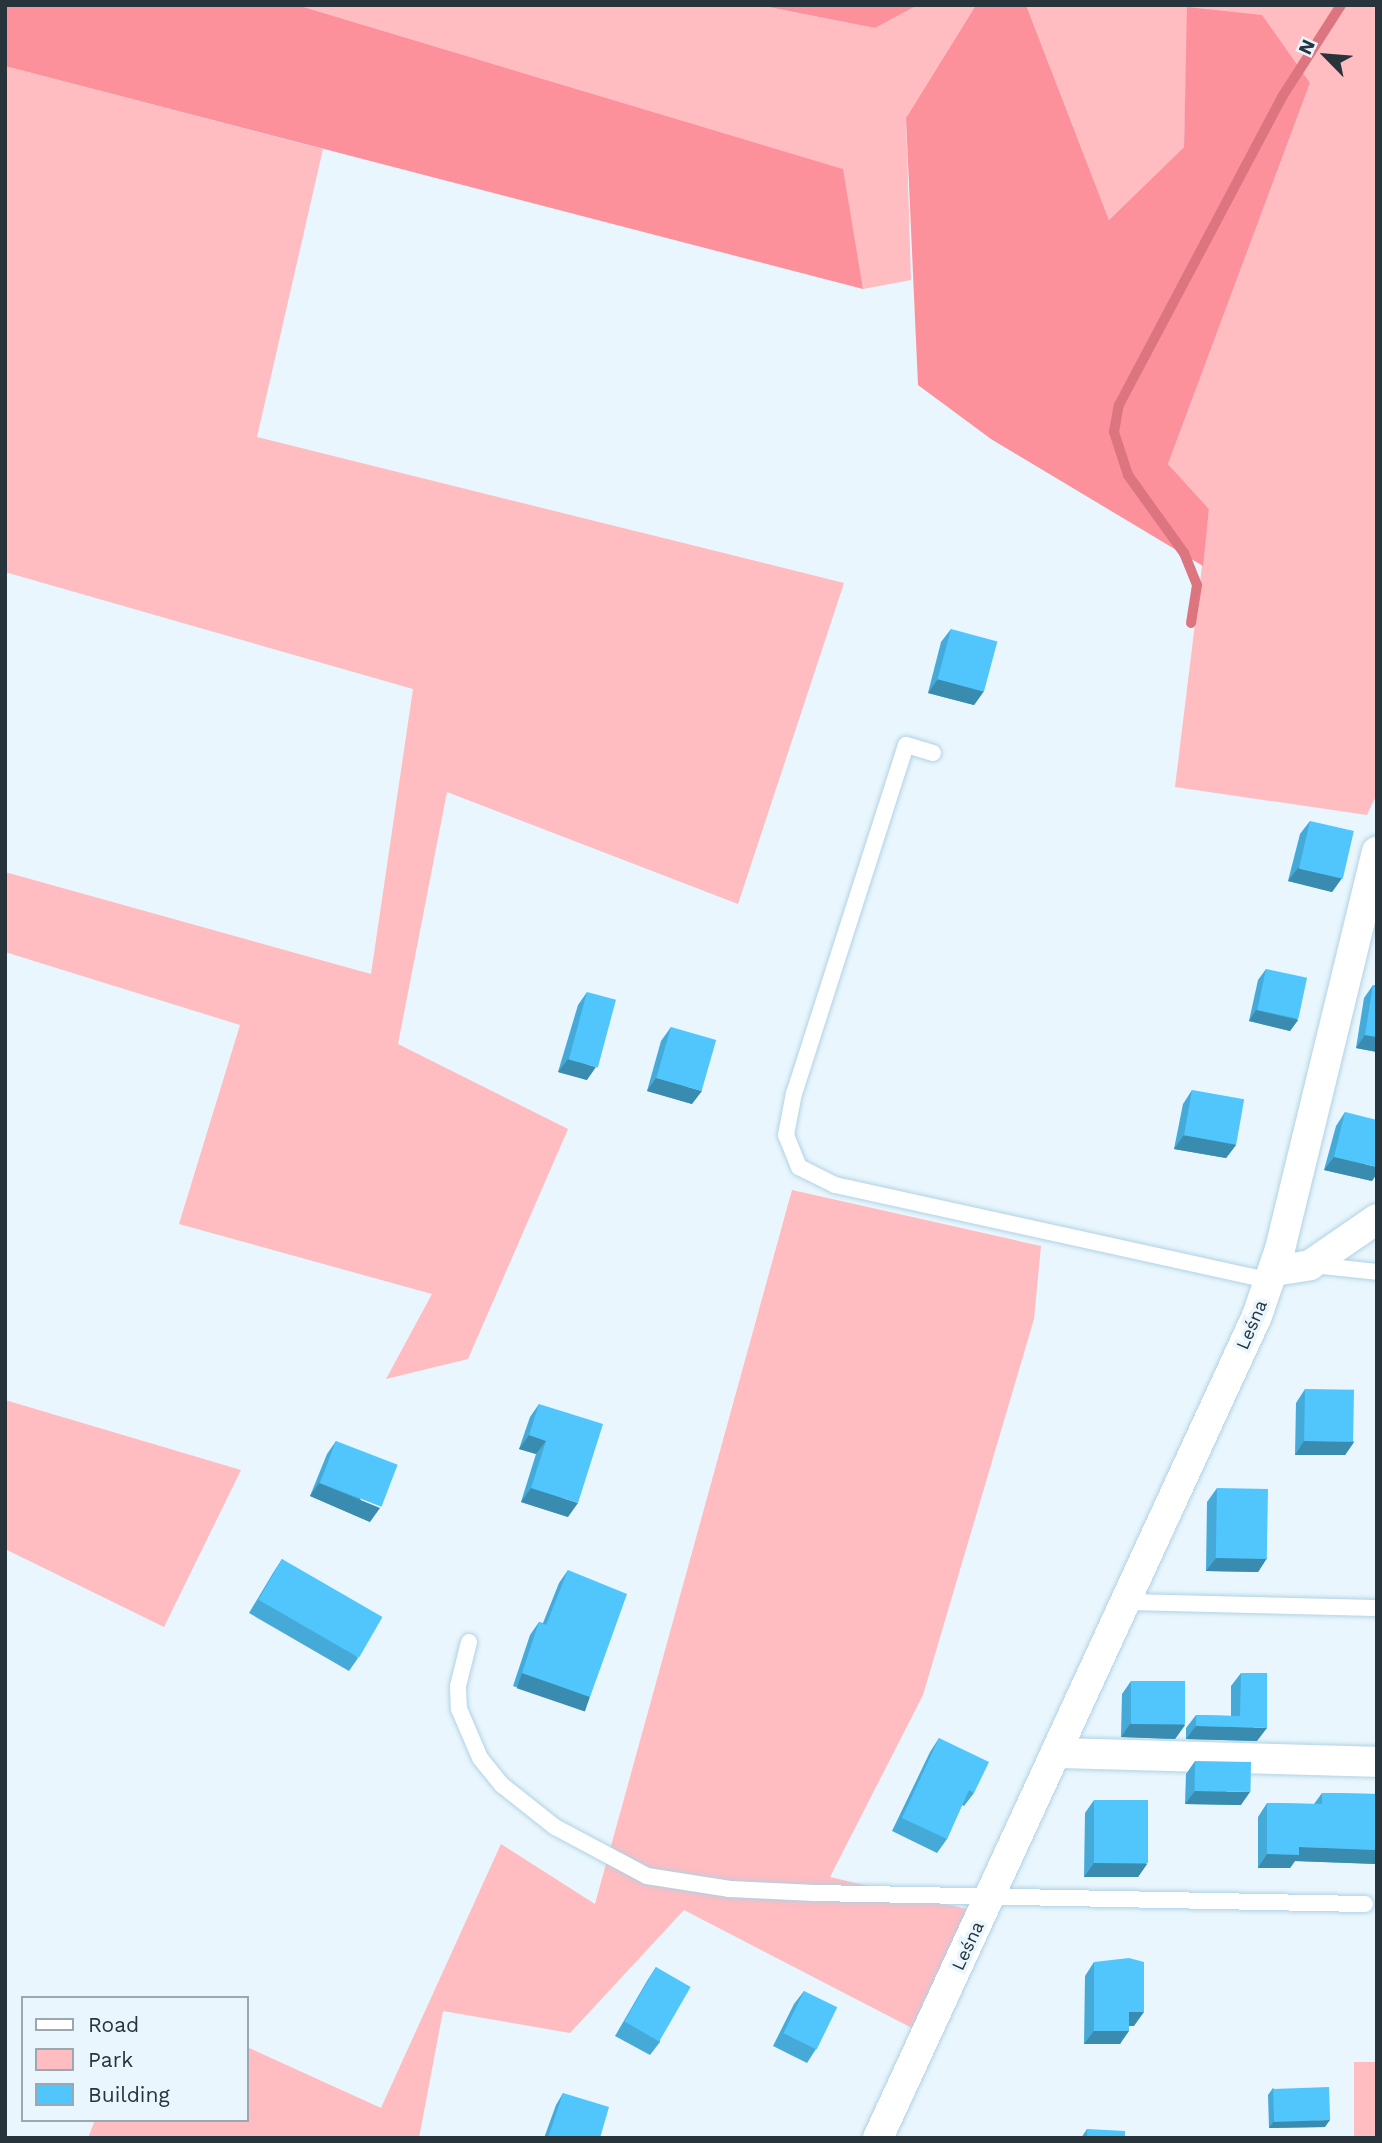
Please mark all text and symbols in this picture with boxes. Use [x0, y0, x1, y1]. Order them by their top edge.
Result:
north arrow [1291, 21, 1361, 91]
text: N [1293, 36, 1320, 58]
street label: Leśna [1232, 1297, 1272, 1353]
street label: Leśna [947, 1918, 989, 1974]
legend [21, 1996, 248, 2122]
text: Road [88, 2012, 139, 2037]
text: Park [88, 2047, 133, 2072]
text: Building [88, 2082, 170, 2107]

